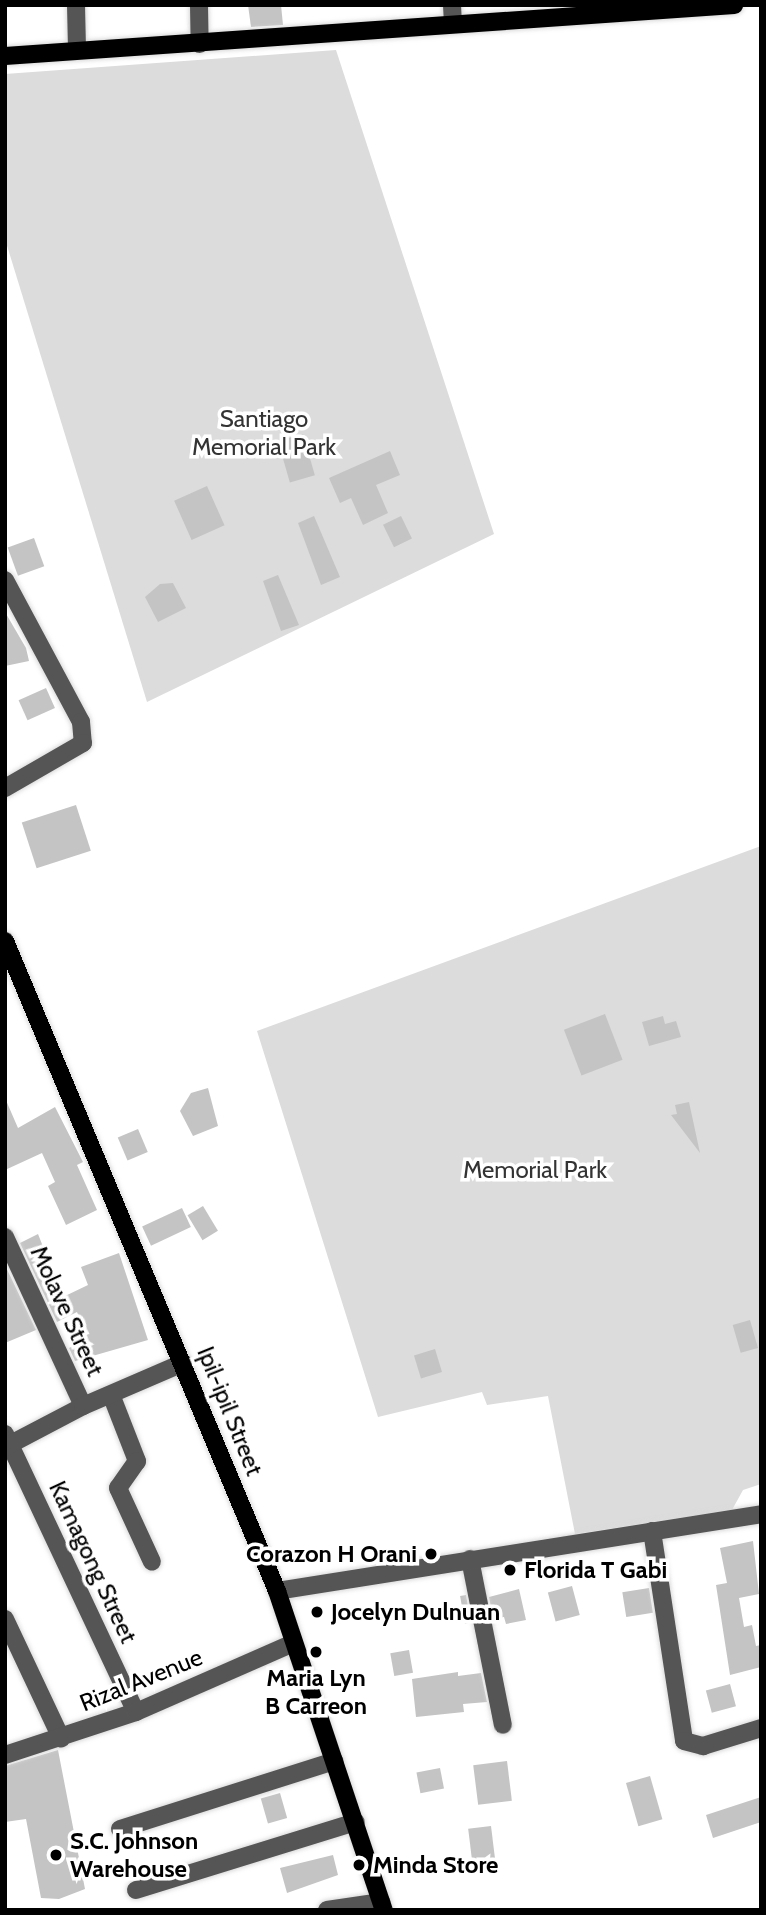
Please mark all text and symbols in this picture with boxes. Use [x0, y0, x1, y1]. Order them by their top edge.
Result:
park label: Santiago Memorial Park [192, 405, 336, 461]
park label: Memorial Park [463, 1156, 607, 1184]
street label: Molave Street [24, 1241, 110, 1381]
street label: Ipil-ipil Street [191, 1342, 269, 1480]
street label: Kamagong Street [43, 1476, 143, 1648]
place label: Corazon H Orani [246, 1540, 417, 1568]
marker: Corazon H Orani [423, 1546, 439, 1562]
place label: Florida T Gabi [524, 1556, 667, 1584]
marker: Florida T Gabi [502, 1562, 518, 1578]
place label: Jocelyn Dulnuan [331, 1598, 500, 1626]
marker: Jocelyn Dulnuan [309, 1604, 325, 1620]
street label: Rizal Avenue [76, 1642, 206, 1718]
marker: Maria Lyn B Carreon [308, 1644, 324, 1660]
place label: Maria Lyn B Carreon [265, 1664, 367, 1720]
place label: S.C. Johnson Warehouse [70, 1827, 198, 1883]
marker: S.C. Johnson Warehouse [48, 1847, 64, 1863]
place label: Minda Store [373, 1851, 498, 1879]
marker: Minda Store [351, 1857, 367, 1873]

